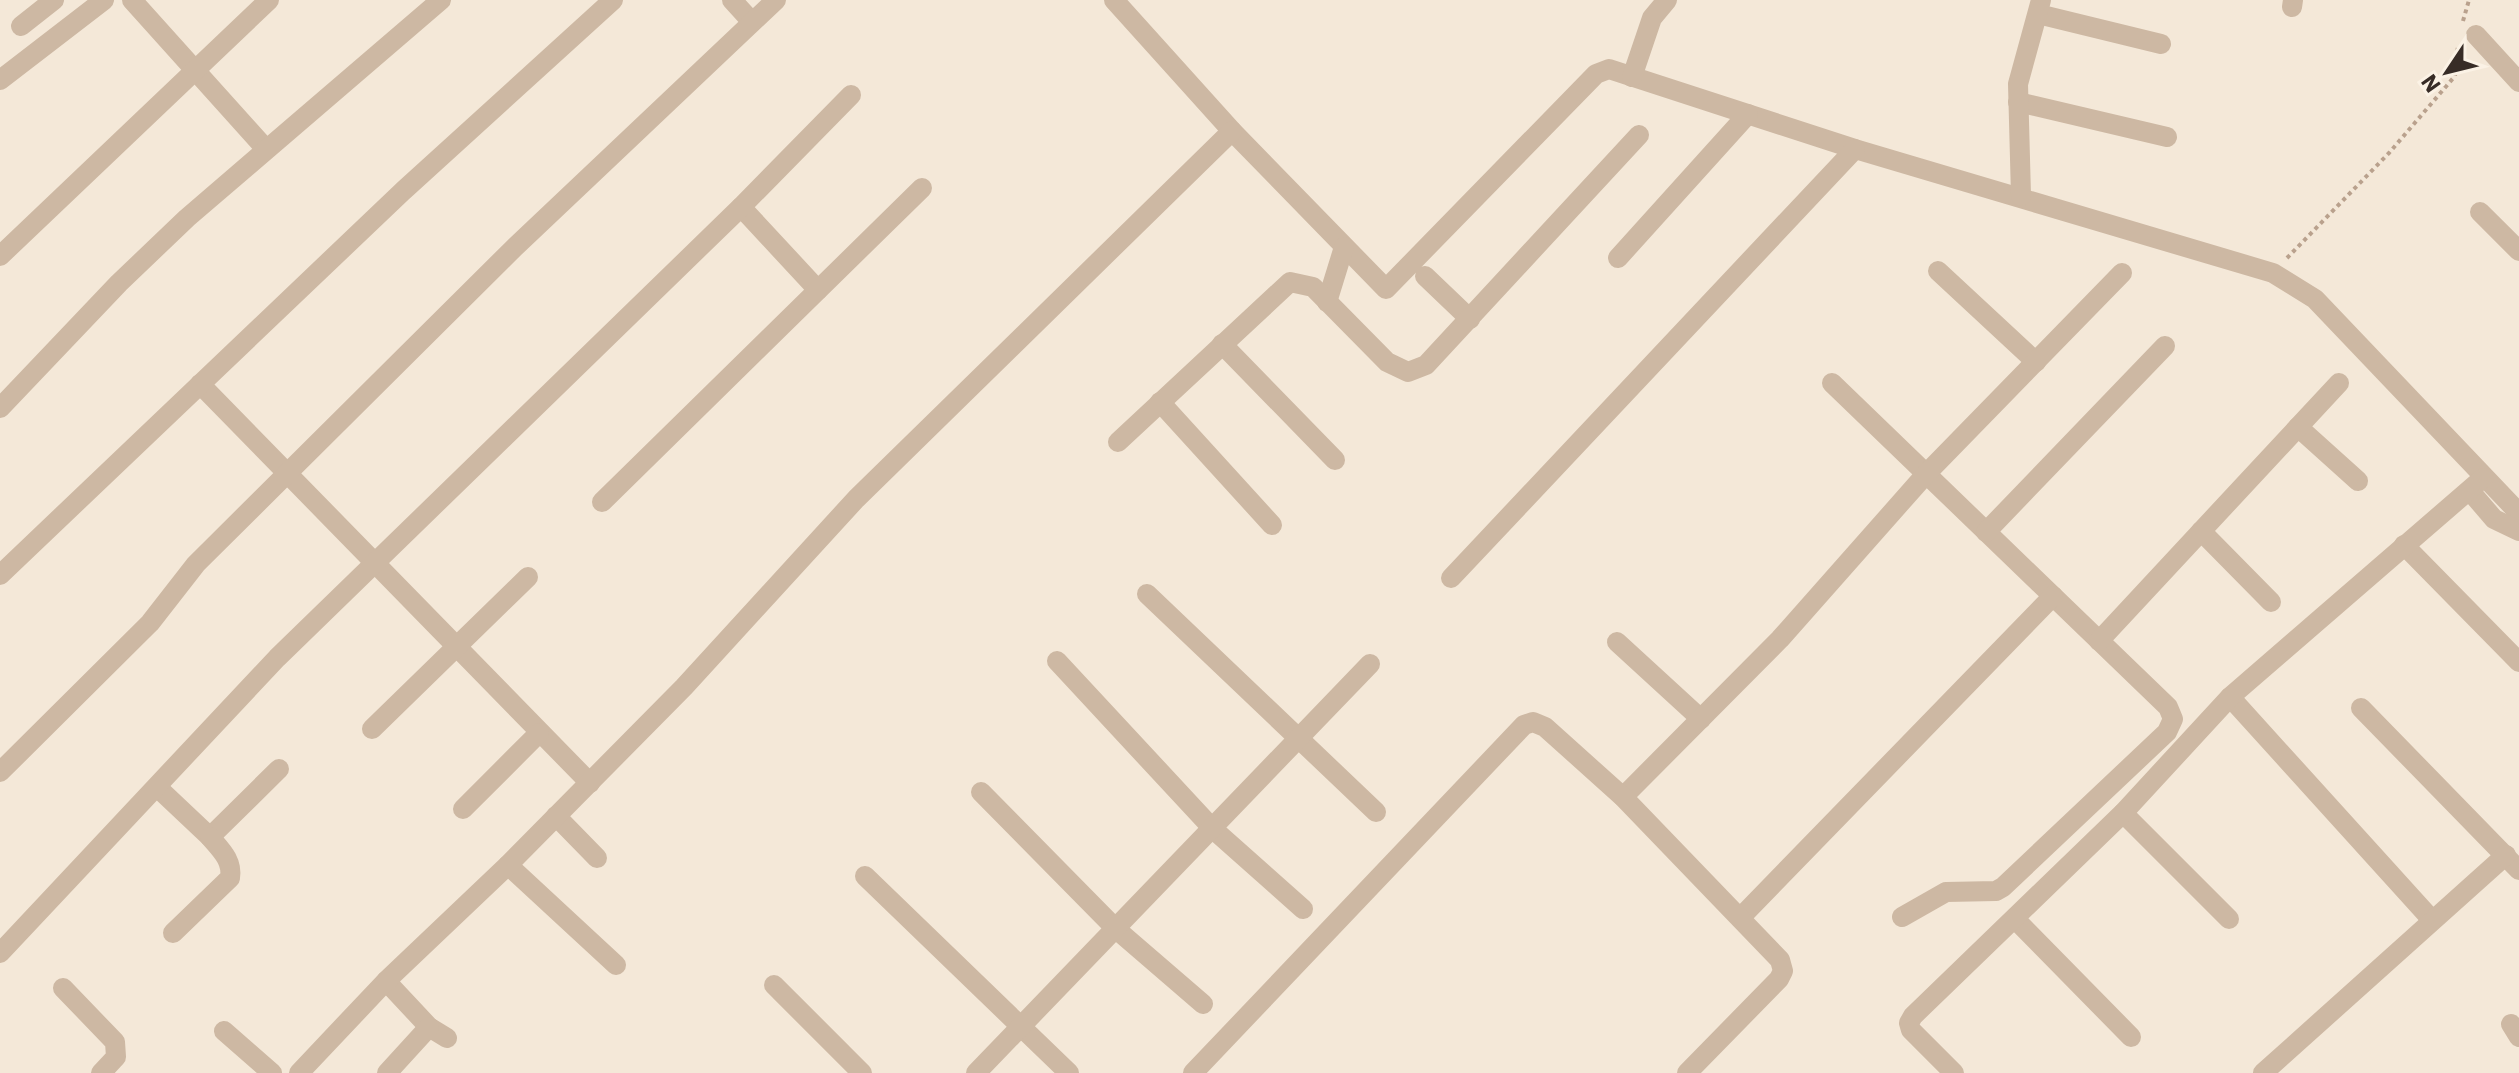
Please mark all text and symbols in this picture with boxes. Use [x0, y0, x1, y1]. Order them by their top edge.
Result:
north arrow [2407, 32, 2487, 112]
text: N [2414, 69, 2447, 99]

